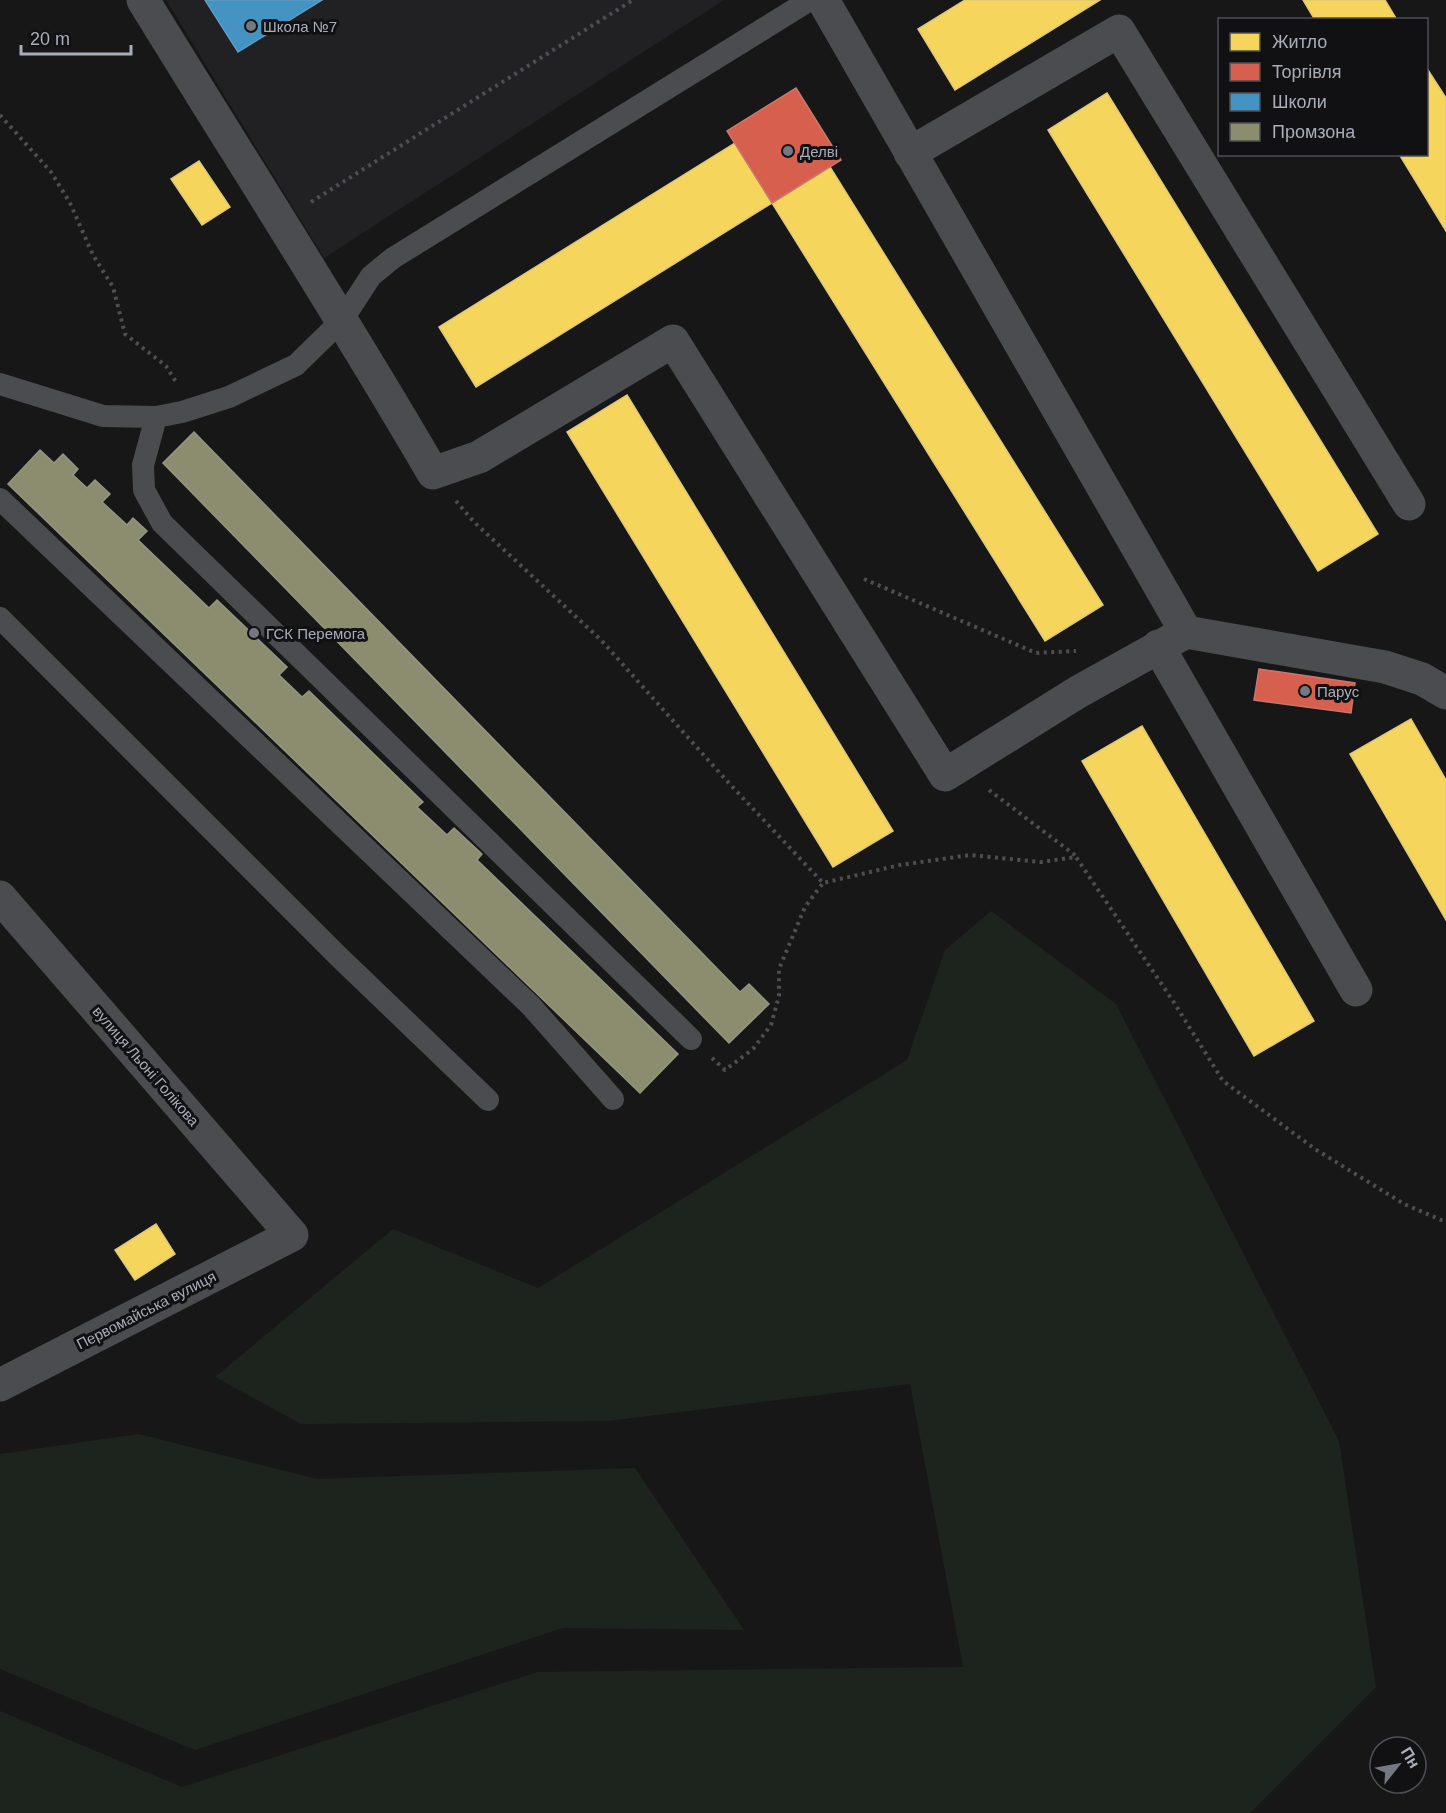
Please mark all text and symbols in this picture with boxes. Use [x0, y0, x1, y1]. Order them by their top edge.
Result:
scale bar [21, 18, 130, 56]
place label: Школа №7 [263, 18, 337, 35]
legend [1218, 18, 1428, 156]
marker: Школа №7 [244, 19, 258, 33]
text: 20 m [30, 29, 70, 49]
text: Житло [1272, 32, 1327, 52]
text: Торгівля [1272, 62, 1342, 82]
text: Школи [1272, 92, 1327, 112]
text: Промзона [1272, 122, 1356, 142]
place label: Делві [800, 143, 838, 160]
marker: Делві [781, 144, 795, 158]
place label: ГСК Перемога [266, 625, 366, 642]
marker: ГСК Перемога [247, 626, 261, 640]
place label: Парус [1317, 683, 1360, 700]
marker: Парус [1298, 684, 1312, 698]
street label: вулиця Льоні Голікова [89, 1003, 203, 1130]
street label: Первомайська вулиця [74, 1267, 218, 1353]
north arrow [1368, 1735, 1428, 1795]
text: Пн [1398, 1744, 1423, 1771]

